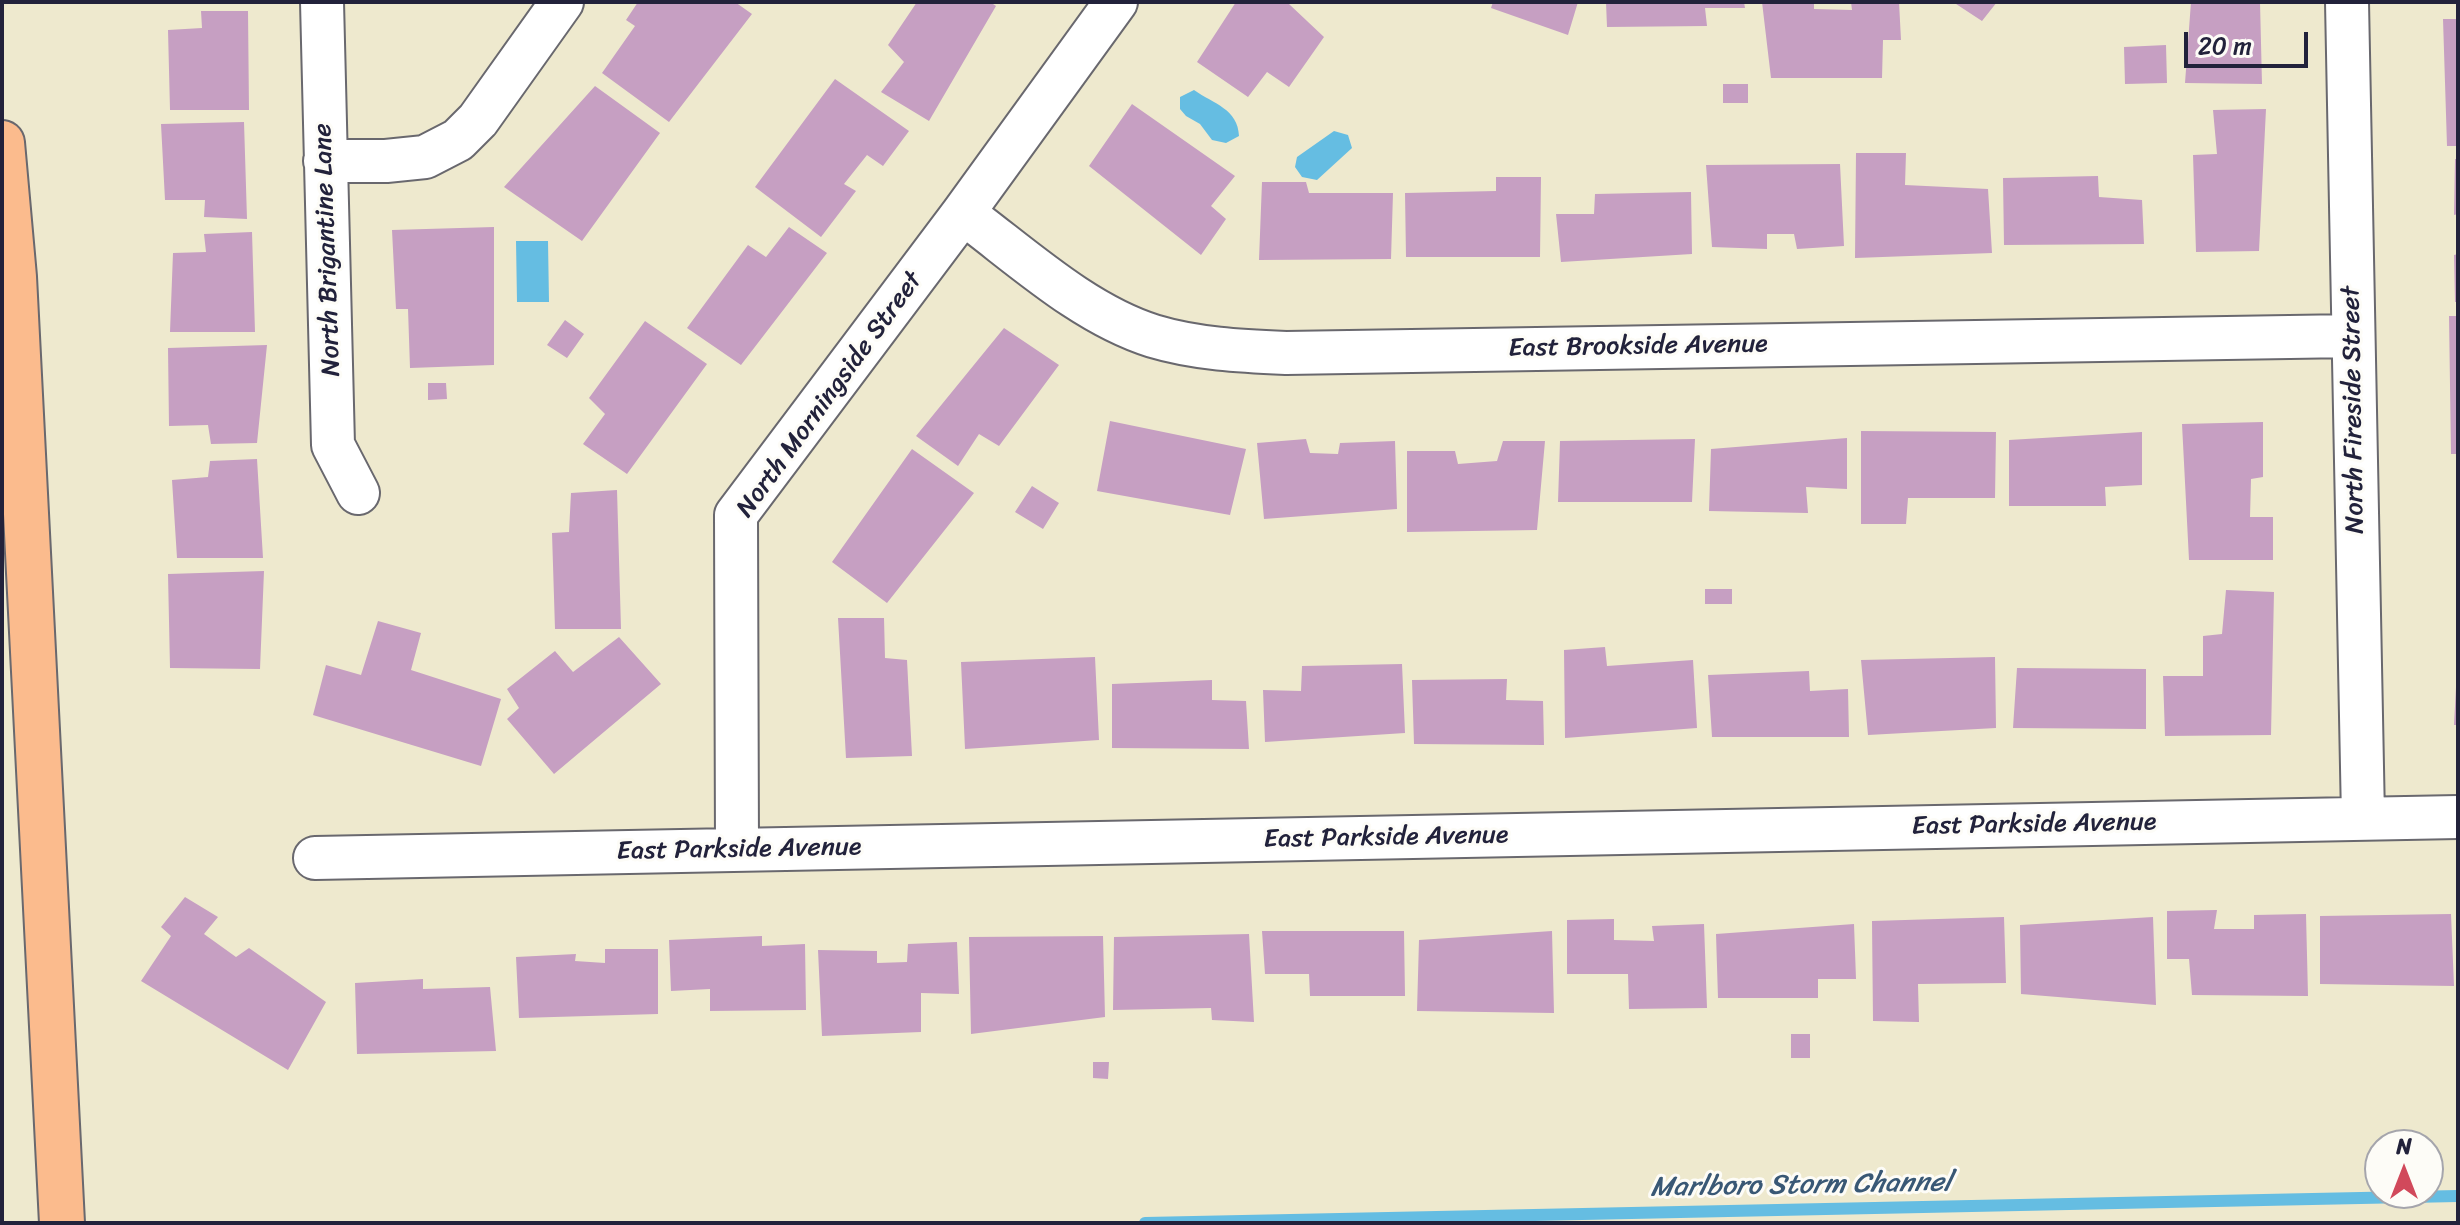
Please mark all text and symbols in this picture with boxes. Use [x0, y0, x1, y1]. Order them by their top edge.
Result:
scale bar [2188, 16, 2312, 66]
text: 20 m [2198, 25, 2252, 67]
street label: North Brigantine Lane [308, 123, 348, 377]
street label: North Morningside Street [730, 266, 930, 524]
street label: North Fireside Street [2336, 286, 2372, 534]
street label: East Brookside Avenue [1508, 329, 1768, 365]
street label: East Parkside Avenue [1911, 807, 2157, 843]
street label: East Parkside Avenue [1263, 820, 1509, 856]
street label: East Parkside Avenue [616, 832, 862, 868]
text: N [2396, 1127, 2412, 1166]
north arrow [2364, 1129, 2444, 1209]
water label: Marlboro Storm Channel [1650, 1167, 1952, 1205]

